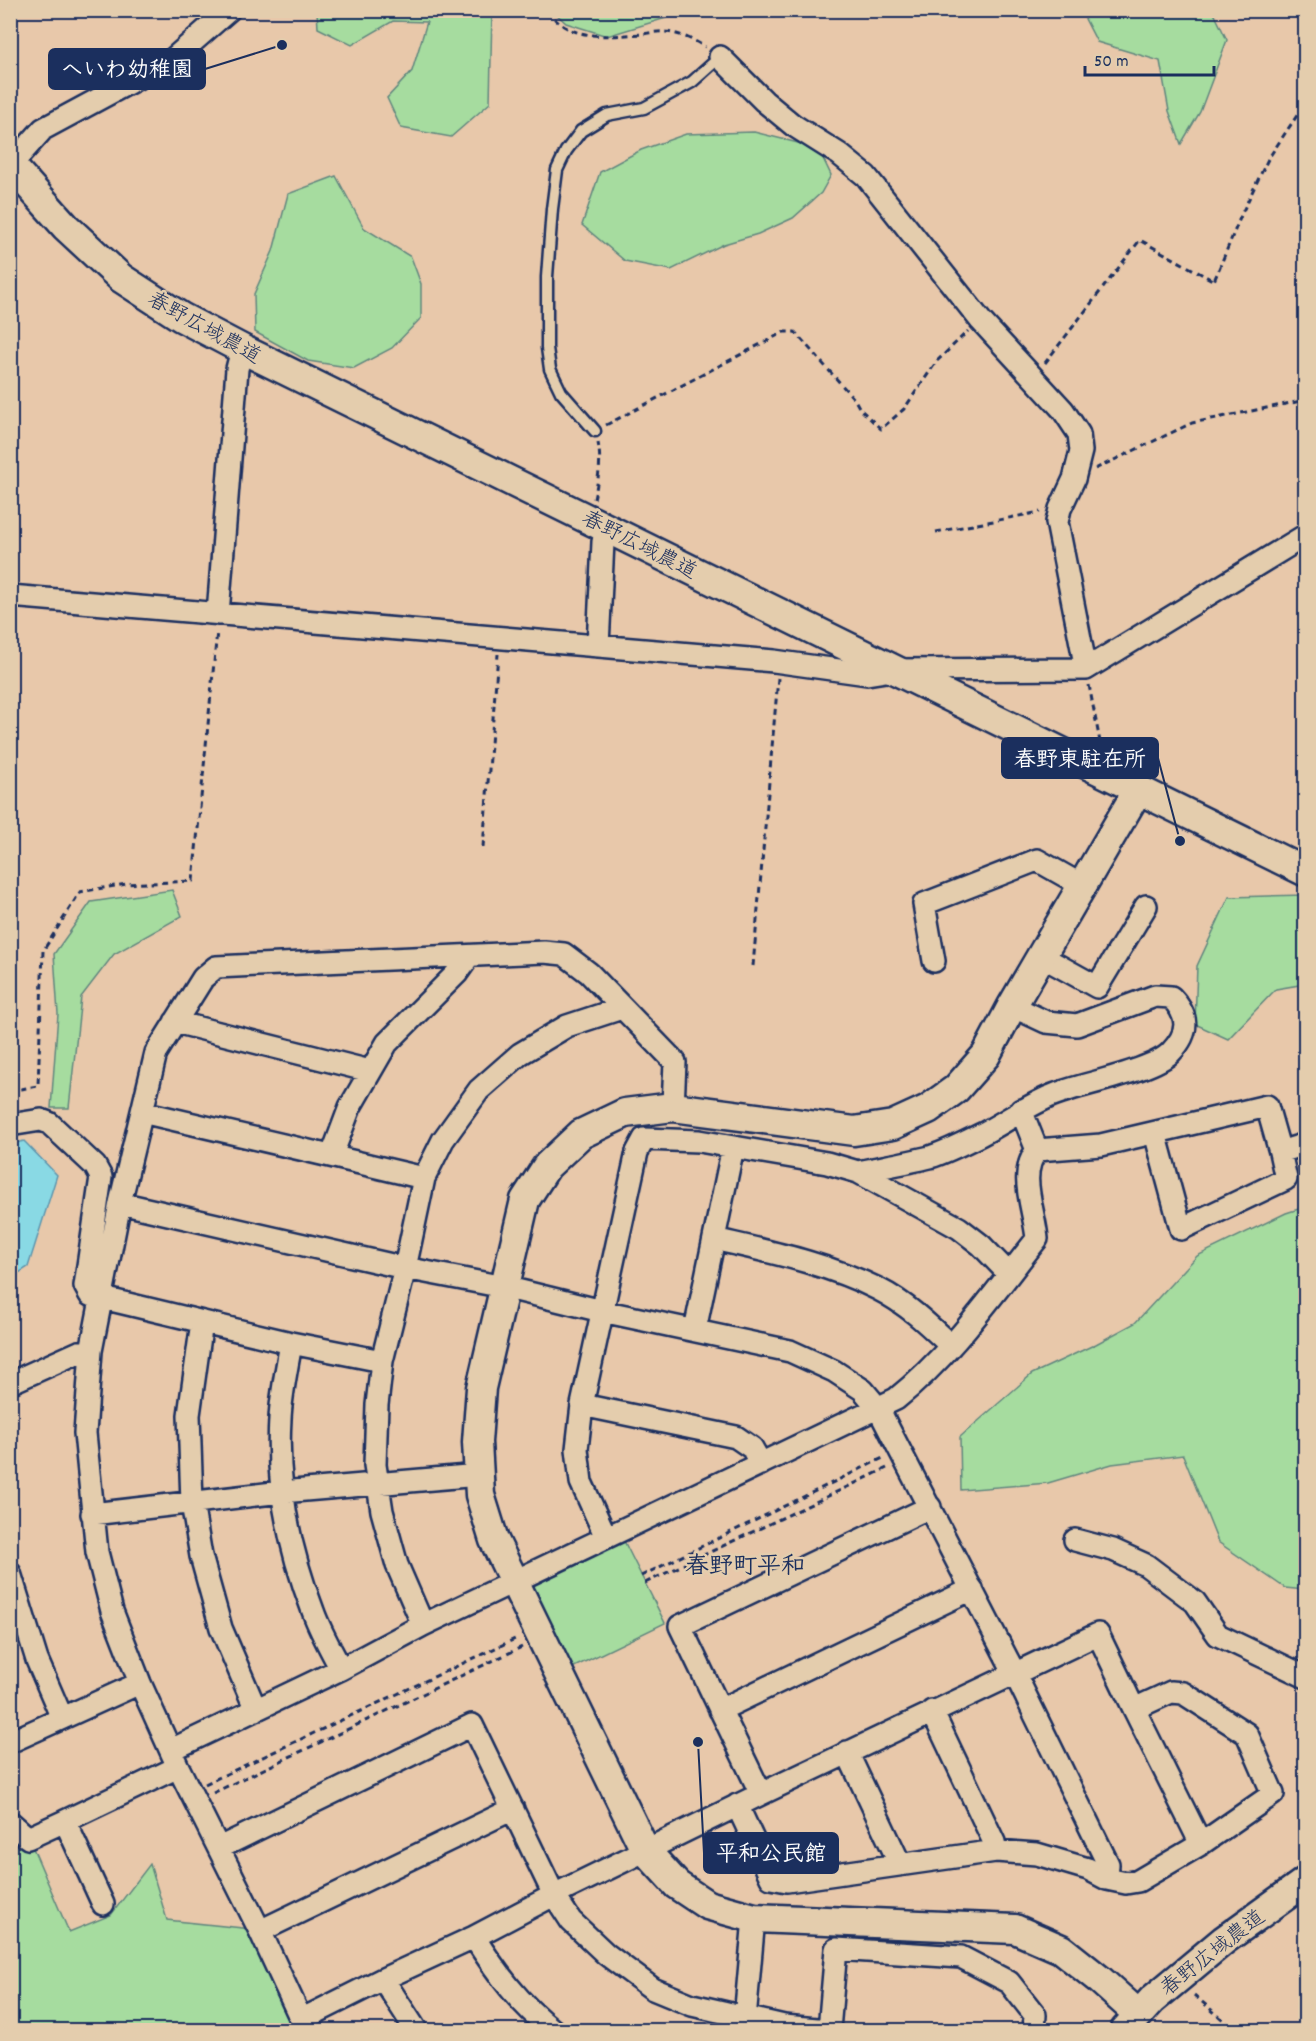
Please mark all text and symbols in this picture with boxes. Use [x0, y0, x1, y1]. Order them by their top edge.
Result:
scale bar [1085, 39, 1214, 77]
callout: へいわ幼稚園 [49, 49, 205, 89]
text: 50 m [1094, 50, 1129, 75]
text: へいわ幼稚園 [61, 56, 193, 87]
street label: 春野広域農道 [141, 286, 266, 373]
street label: 春野広域農道 [576, 505, 702, 589]
callout: 春野東駐在所 [1002, 738, 1158, 778]
text: 春野東駐在所 [1014, 746, 1146, 777]
district label: 春野町平和 [685, 1551, 805, 1585]
callout: 平和公民館 [704, 1833, 838, 1873]
text: 平和公民館 [716, 1840, 826, 1871]
street label: 春野広域農道 [1155, 1904, 1273, 2005]

